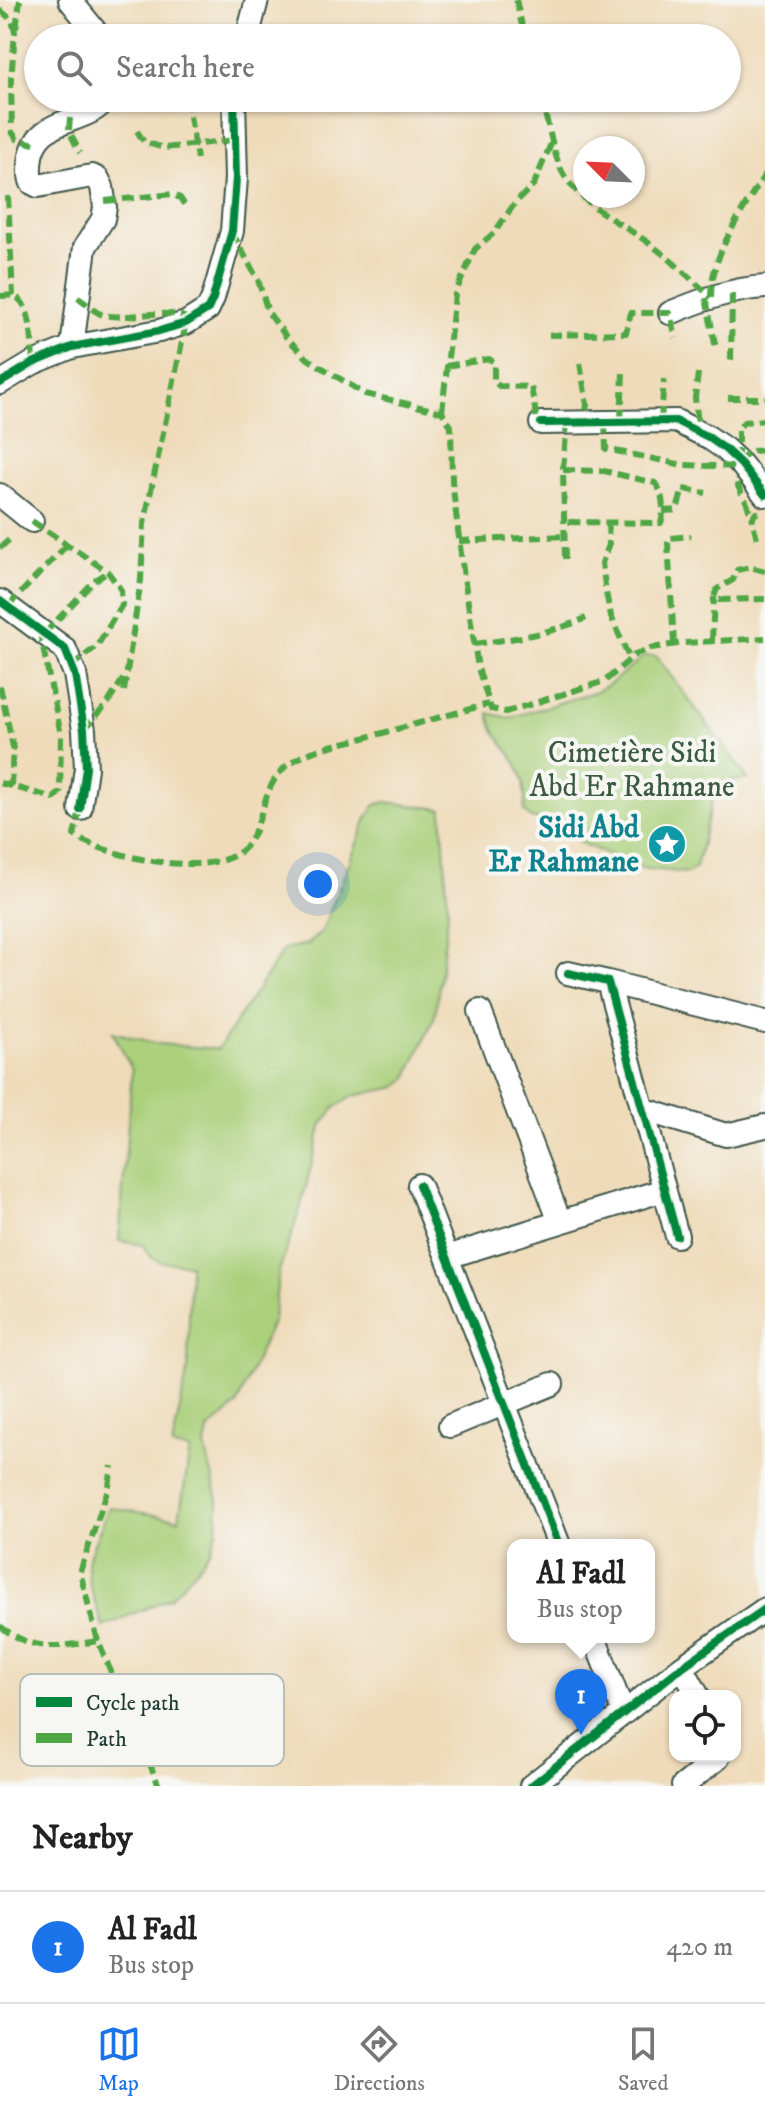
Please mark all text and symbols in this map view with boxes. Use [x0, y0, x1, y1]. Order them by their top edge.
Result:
search box [24, 24, 741, 112]
icon: search [52, 46, 96, 90]
text: Search here [116, 50, 255, 87]
north arrow [573, 136, 645, 208]
park label: Cimetière Sidi Abd Er Rahmane [529, 735, 735, 806]
place label: Sidi Abd Er Rahmane [488, 810, 640, 881]
place icon: Sidi Abd Er Rahmane [646, 823, 688, 865]
your location [298, 864, 338, 904]
popup [507, 1539, 655, 1643]
text: Al Fadl [537, 1556, 625, 1593]
text: Bus stop [537, 1593, 623, 1626]
pin: 1 [555, 1669, 607, 1735]
legend [20, 1674, 284, 1766]
text: Cycle path [86, 1690, 180, 1717]
map controls [669, 1690, 741, 1762]
button: locate [669, 1690, 741, 1762]
text: Path [86, 1726, 127, 1753]
text: Nearby [32, 1817, 133, 1859]
text: Al Fadl [108, 1912, 197, 1949]
text: 1 [53, 1931, 63, 1964]
text: 420 m [666, 1931, 733, 1964]
text: Bus stop [108, 1949, 194, 1982]
tab: Map [97, 2022, 141, 2097]
tab: Directions [334, 2022, 425, 2097]
tab: Saved [618, 2022, 668, 2097]

